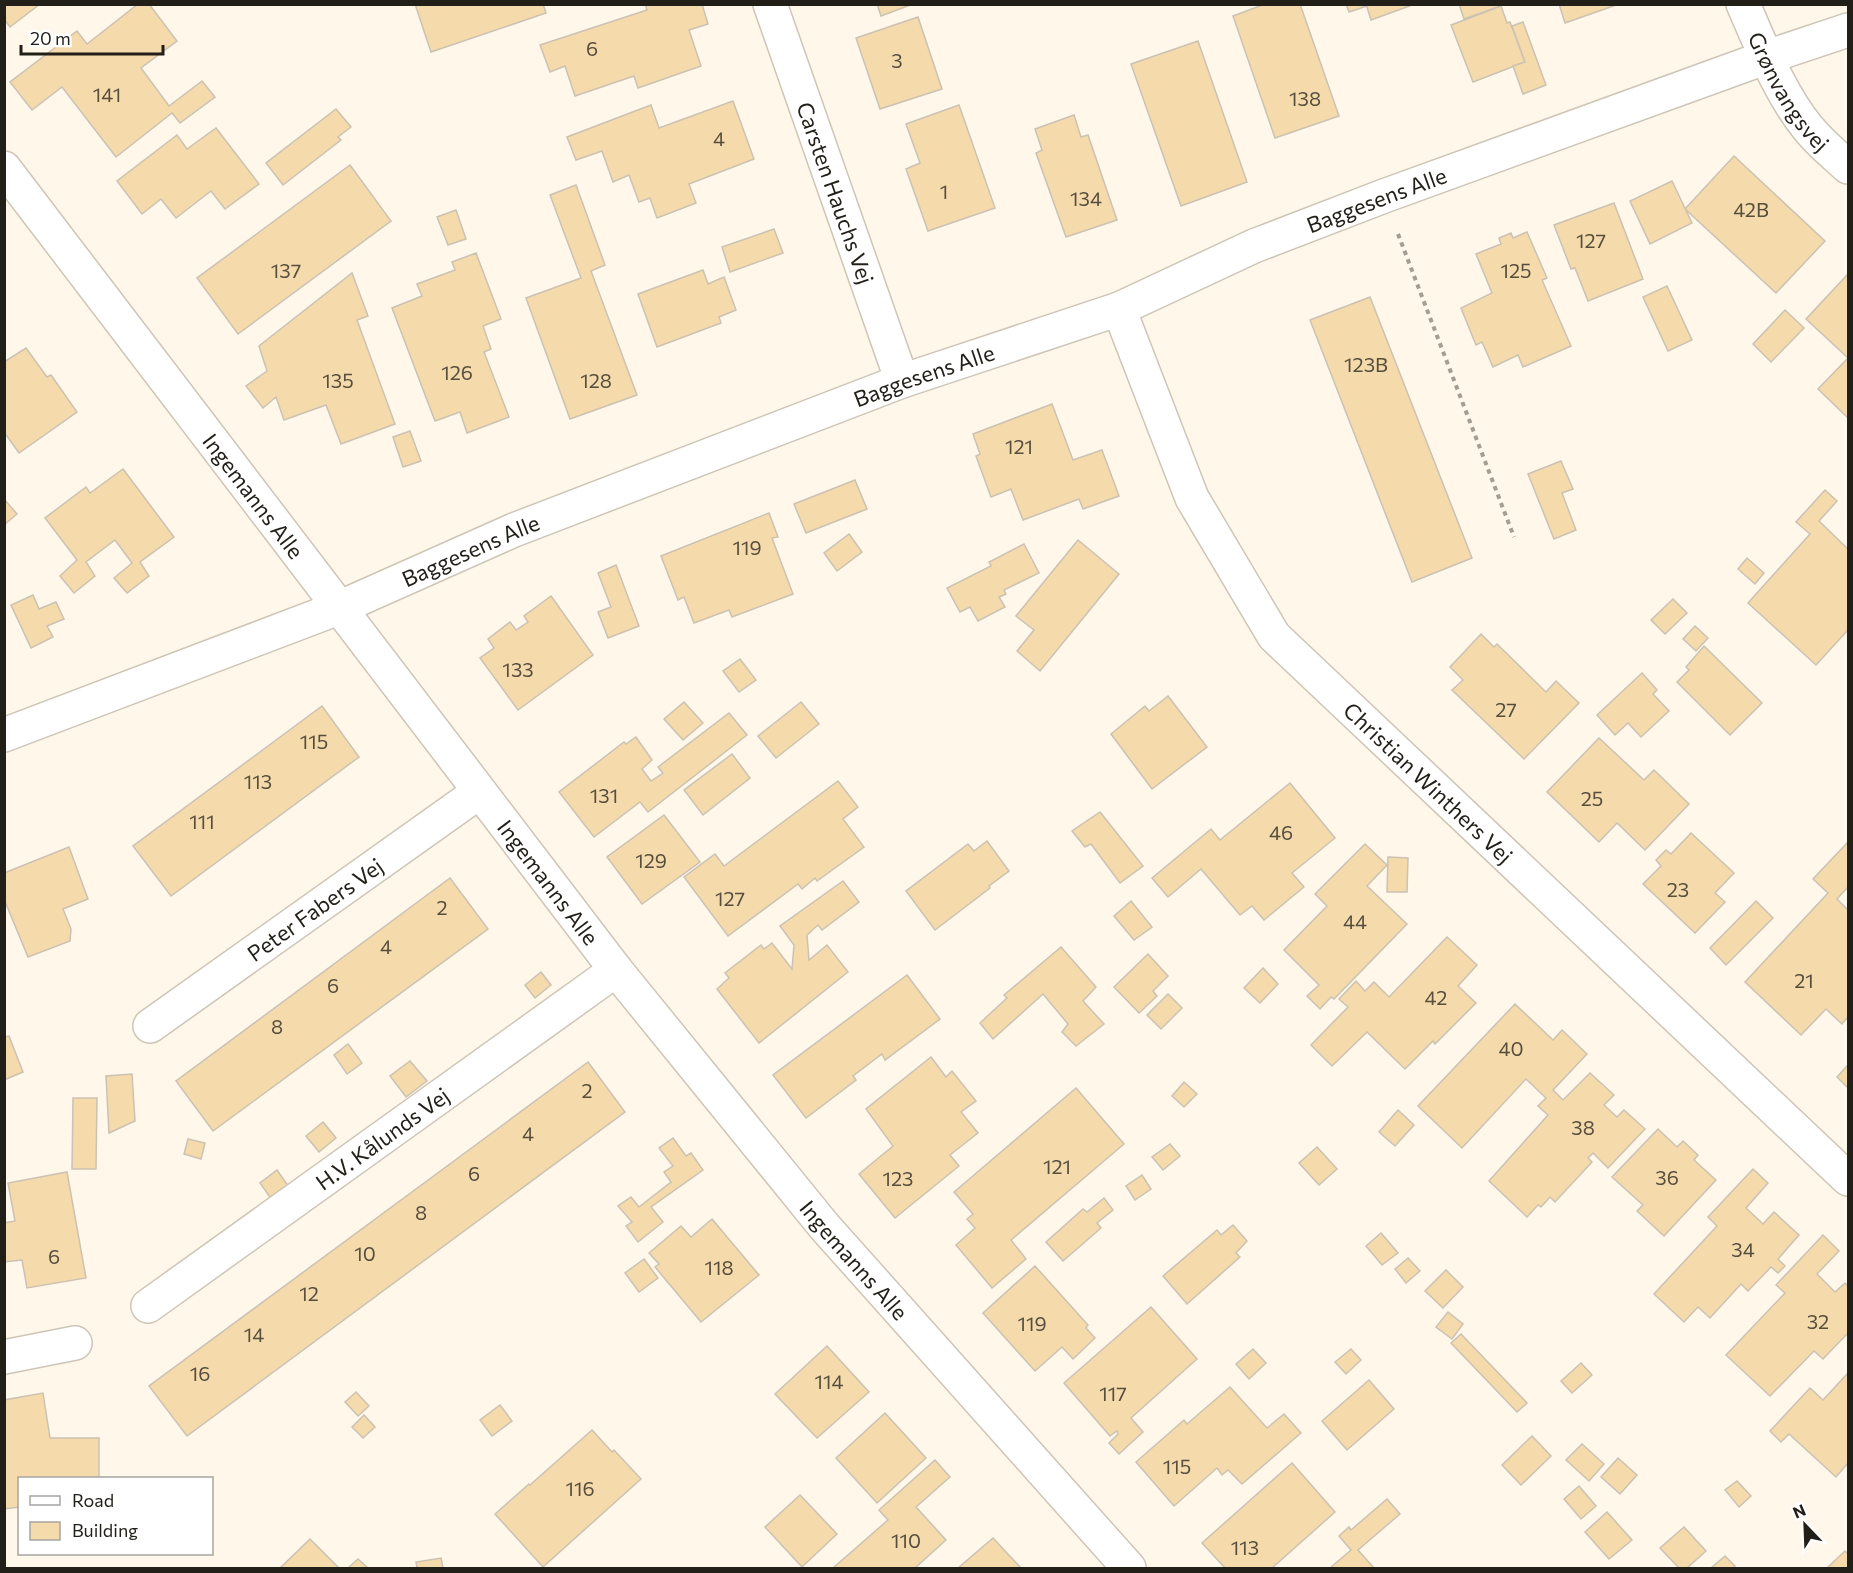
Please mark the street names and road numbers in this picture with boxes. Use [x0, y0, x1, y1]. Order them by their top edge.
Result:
street label: Grønvangsvej [1743, 27, 1835, 157]
street label: Carsten Hauchs Vej [792, 98, 880, 287]
street label: Baggesens Alle [1303, 161, 1450, 238]
street label: Baggesens Alle [849, 338, 998, 412]
street label: Ingemanns Alle [198, 428, 310, 563]
street label: Baggesens Alle [397, 508, 543, 592]
street label: Christian Winthers Vej [1339, 696, 1519, 869]
street label: Ingemanns Alle [492, 814, 605, 950]
street label: Peter Fabers Vej [242, 851, 388, 966]
street label: H.V. Kålunds Vej [310, 1081, 454, 1195]
street label: Ingemanns Alle [795, 1194, 914, 1325]

